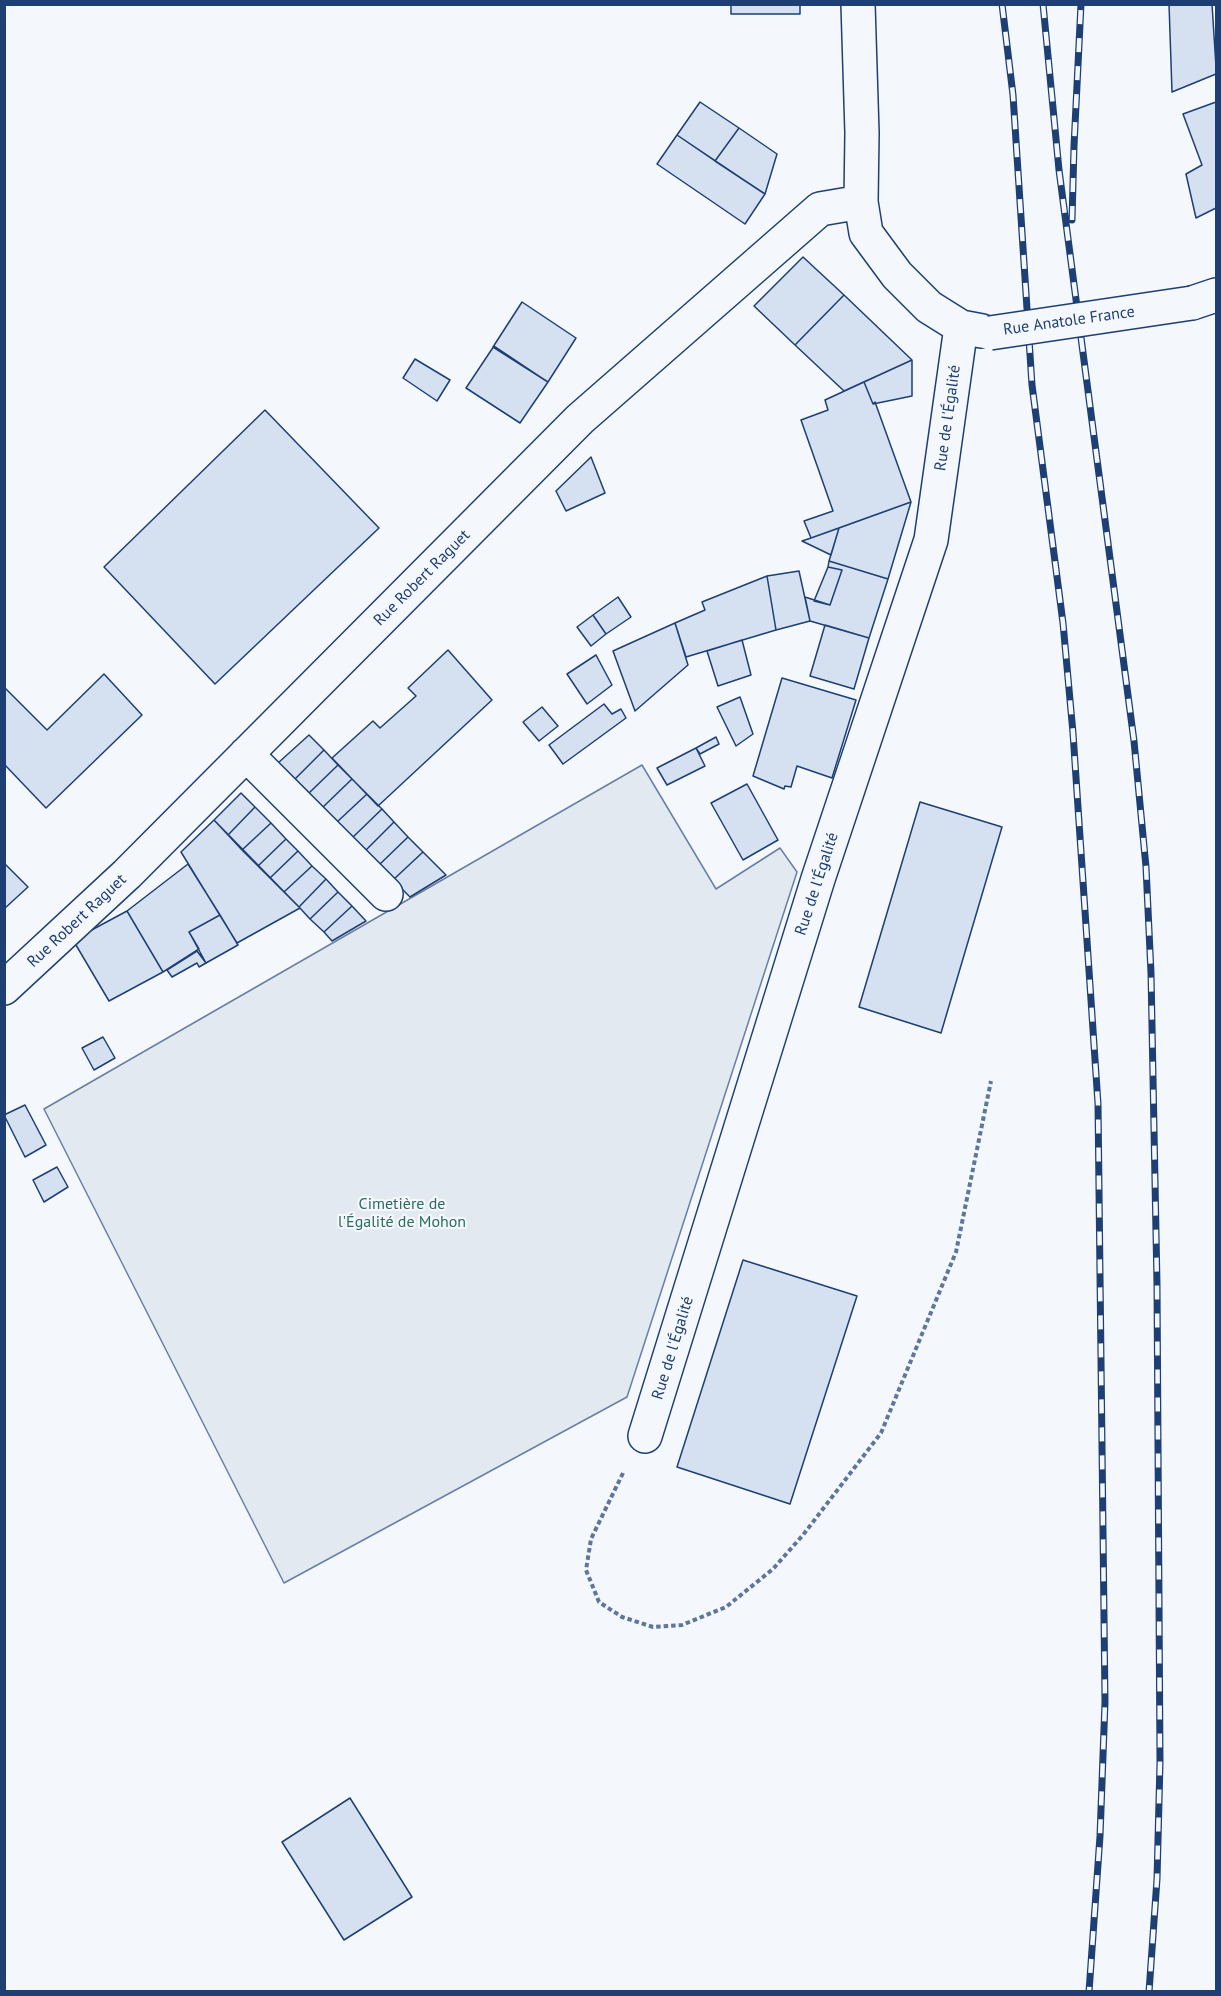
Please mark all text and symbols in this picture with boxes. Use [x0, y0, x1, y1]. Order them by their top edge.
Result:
street label: Rue Anatole France [1002, 302, 1136, 340]
street label: Rue de l'Égalité [931, 364, 965, 472]
street label: Rue Robert Raguet [370, 526, 474, 630]
street label: Rue de l'Égalité [791, 830, 843, 938]
street label: Rue Robert Raguet [24, 870, 130, 972]
park label: Cimetière de l'Égalité de Mohon [338, 1194, 466, 1232]
street label: Rue de l'Égalité [648, 1294, 698, 1402]

